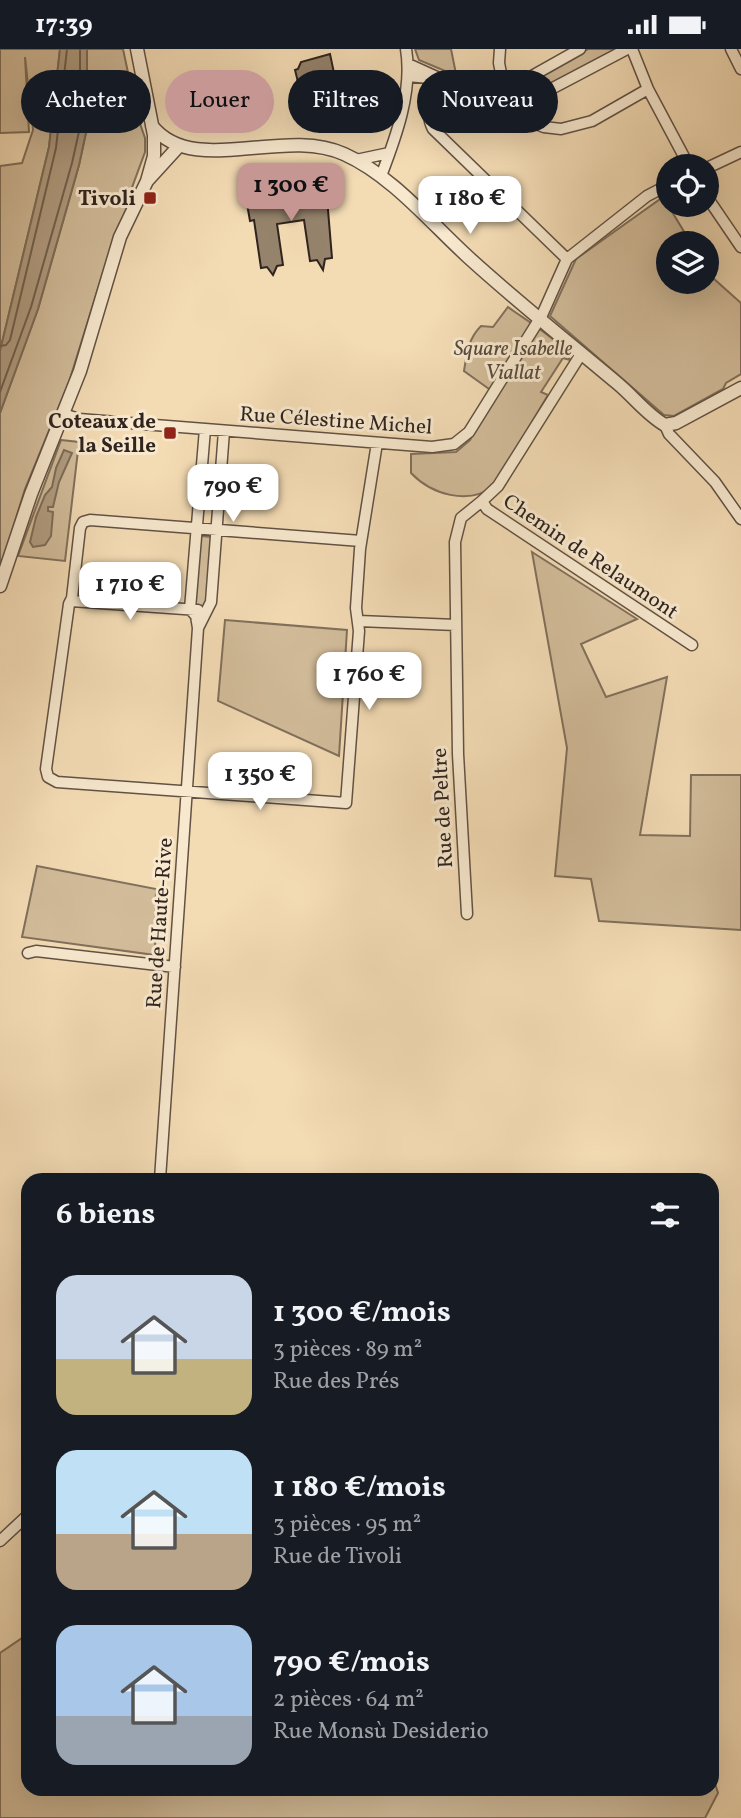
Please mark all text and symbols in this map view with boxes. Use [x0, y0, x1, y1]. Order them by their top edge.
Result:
text: 17:39 [35, 7, 92, 43]
chip: Acheter [21, 70, 151, 133]
chip: Louer [165, 70, 274, 133]
chip: Filtres [288, 70, 403, 133]
chip: Nouveau [417, 70, 558, 133]
map controls [656, 154, 719, 294]
button: locate [656, 154, 719, 217]
pin: 1 300 € [226, 163, 356, 223]
text: 1 300 € [253, 170, 329, 202]
pin: 1 180 € [405, 177, 535, 236]
text: 1 180 € [434, 183, 506, 215]
place label: Tivoli [78, 185, 136, 214]
marker: Tivoli [142, 190, 158, 206]
button: layers [656, 231, 719, 294]
park label: Square Isabelle Viallat [454, 335, 573, 388]
street label: Rue Célestine Michel [239, 400, 433, 443]
place label: Coteaux de la Seille [48, 408, 156, 461]
marker: Coteaux de la Seille [162, 425, 178, 441]
pin: 790 € [184, 465, 282, 524]
text: 790 € [203, 471, 263, 503]
street label: Chemin de Relaumont [497, 488, 684, 627]
pin: 1 710 € [65, 563, 195, 622]
text: 1 710 € [95, 569, 165, 601]
pin: 1 760 € [304, 653, 434, 712]
text: 1 760 € [333, 659, 405, 691]
street label: Rue de Peltre [426, 747, 461, 869]
pin: 1 350 € [195, 753, 325, 812]
text: 1 350 € [224, 759, 296, 791]
street label: Rue de Haute-Rive [140, 837, 181, 1010]
text: 6 biens [56, 1194, 155, 1236]
icon: filters [646, 1196, 684, 1234]
text: 1 300 €/mois [273, 1292, 451, 1334]
icon: home [112, 1303, 196, 1387]
text: 3 pièces · 89 m² [273, 1334, 422, 1366]
text: Rue des Prés [273, 1366, 399, 1398]
text: 1 180 €/mois [273, 1467, 446, 1509]
icon: home [112, 1478, 196, 1562]
text: 3 pièces · 95 m² [273, 1509, 421, 1541]
text: Rue de Tivoli [273, 1541, 402, 1573]
text: 790 €/mois [273, 1642, 430, 1684]
icon: home [112, 1653, 196, 1737]
text: 2 pièces · 64 m² [273, 1684, 424, 1716]
text: Rue Monsù Desiderio [273, 1716, 489, 1748]

